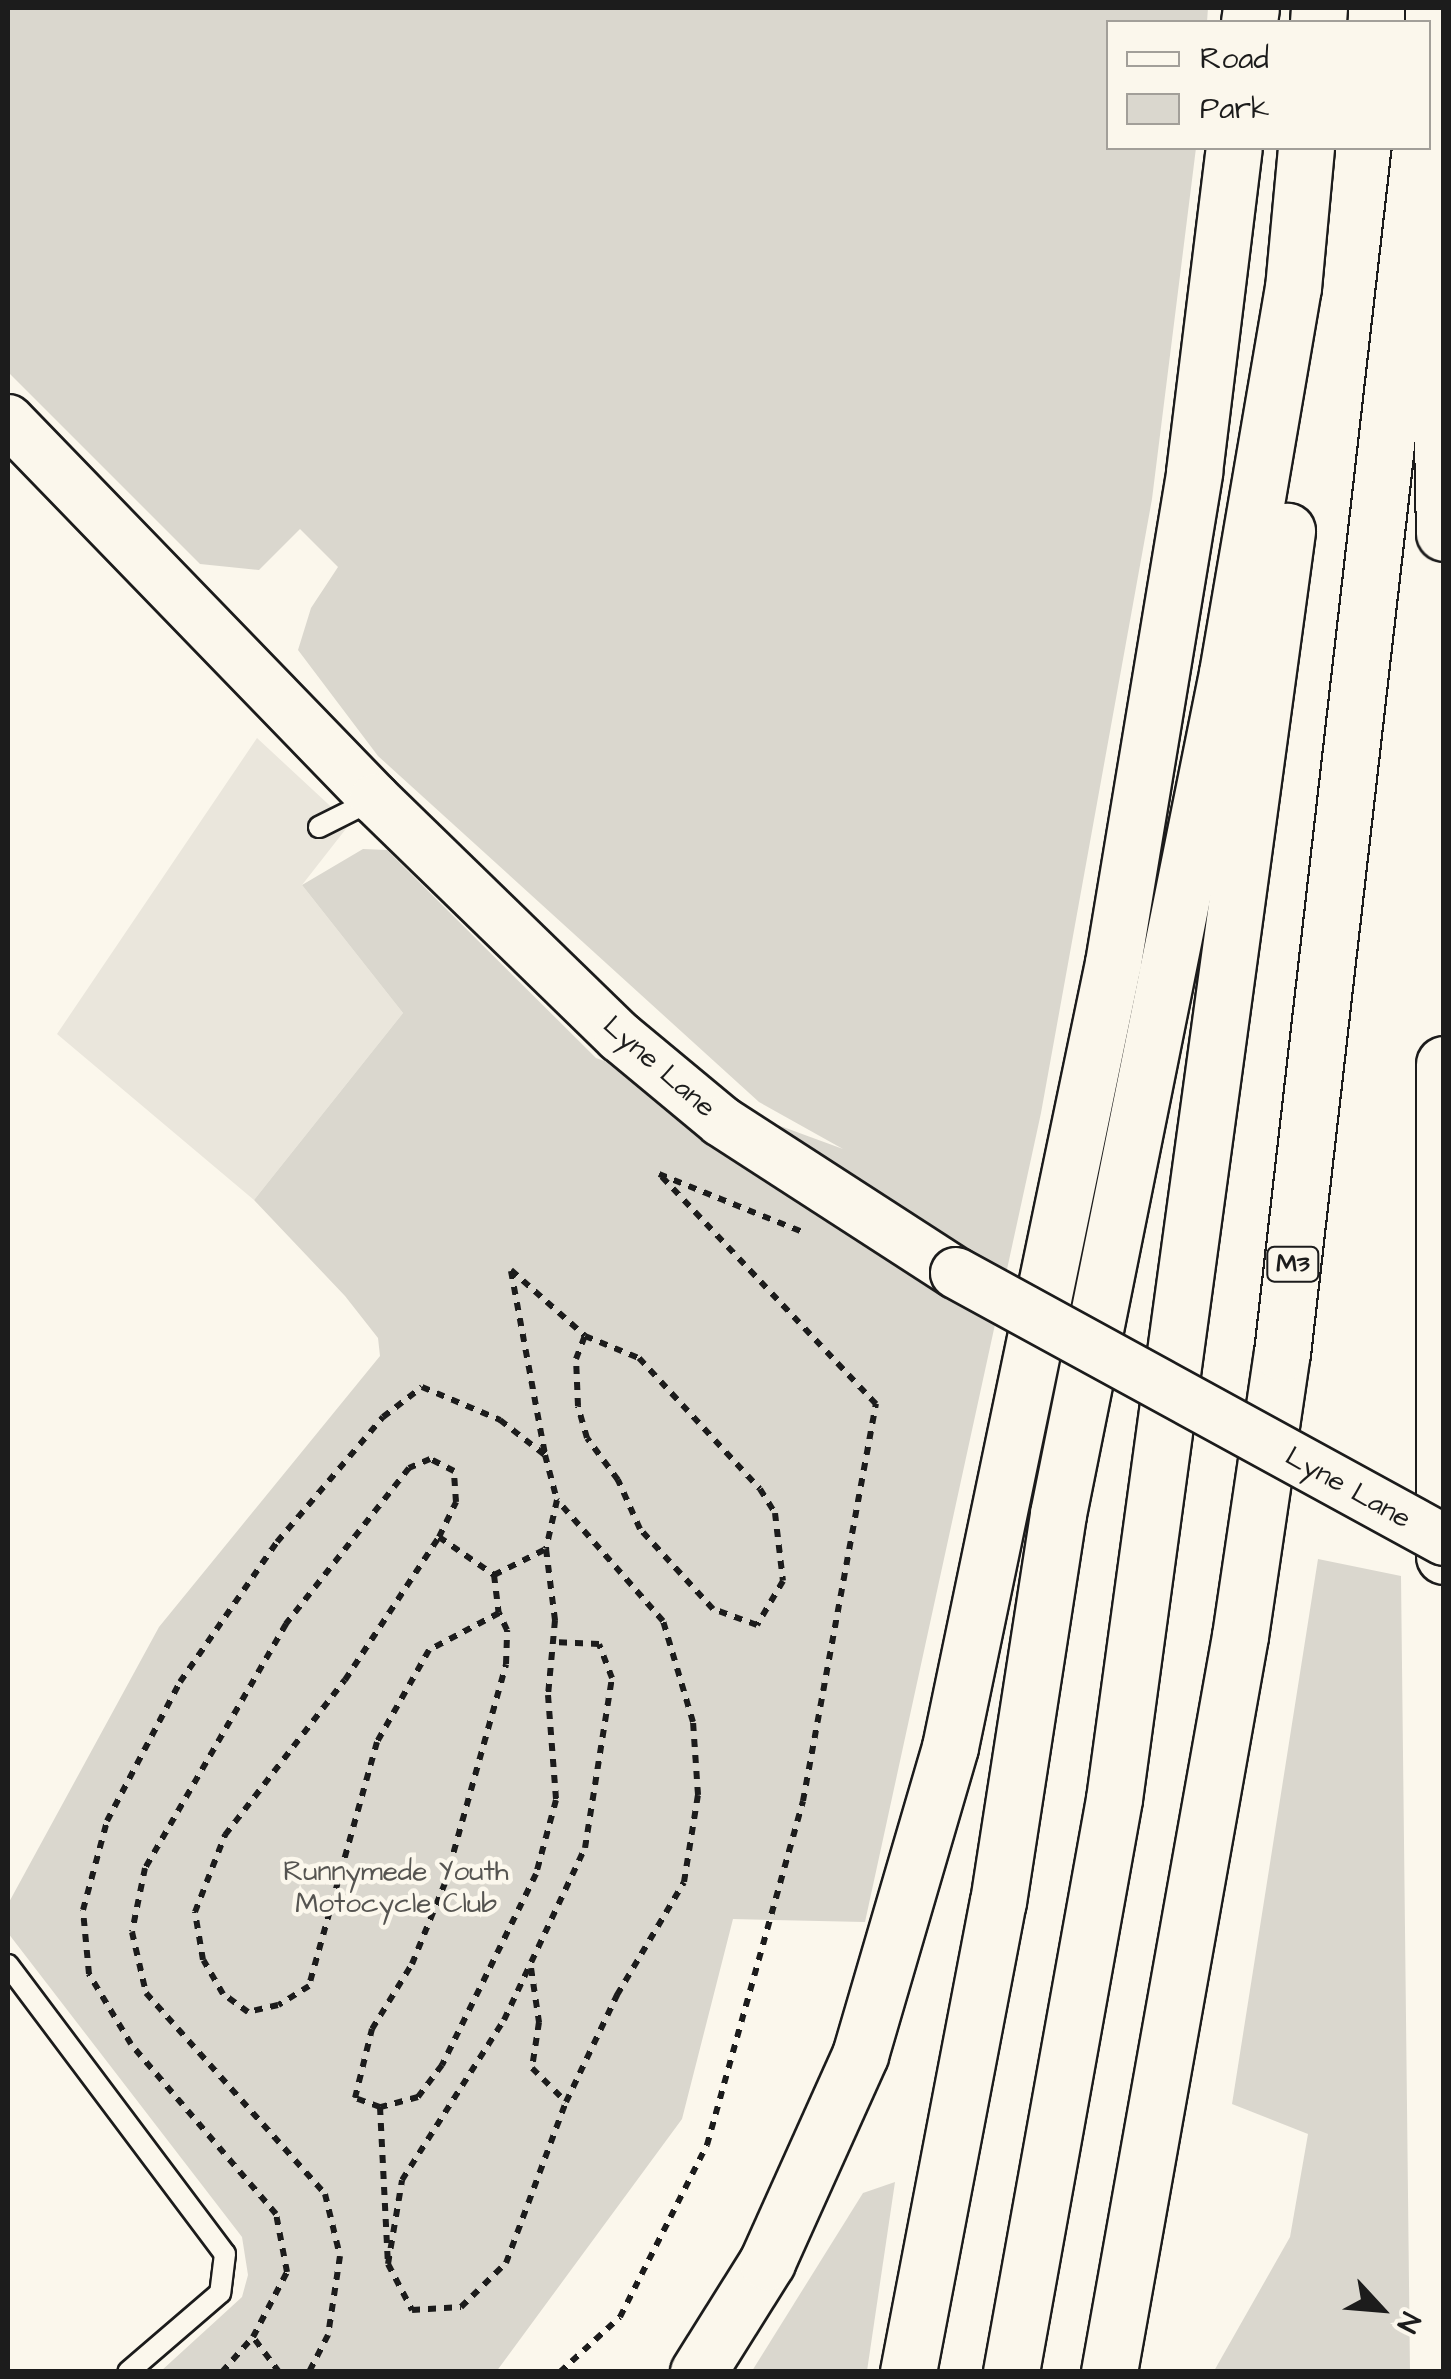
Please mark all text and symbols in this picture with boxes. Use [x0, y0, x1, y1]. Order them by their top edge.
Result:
legend [1106, 20, 1431, 150]
text: Road [1200, 38, 1269, 80]
text: Park [1200, 88, 1269, 130]
street label: Lyne Lane [596, 1009, 722, 1125]
road number: M3 [1266, 1244, 1320, 1284]
street label: Lyne Lane [1280, 1440, 1416, 1536]
park label: Runnymede Youth Motocycle Club [283, 1855, 509, 1921]
north arrow [1331, 2259, 1431, 2359]
text: N [1387, 2306, 1430, 2339]

